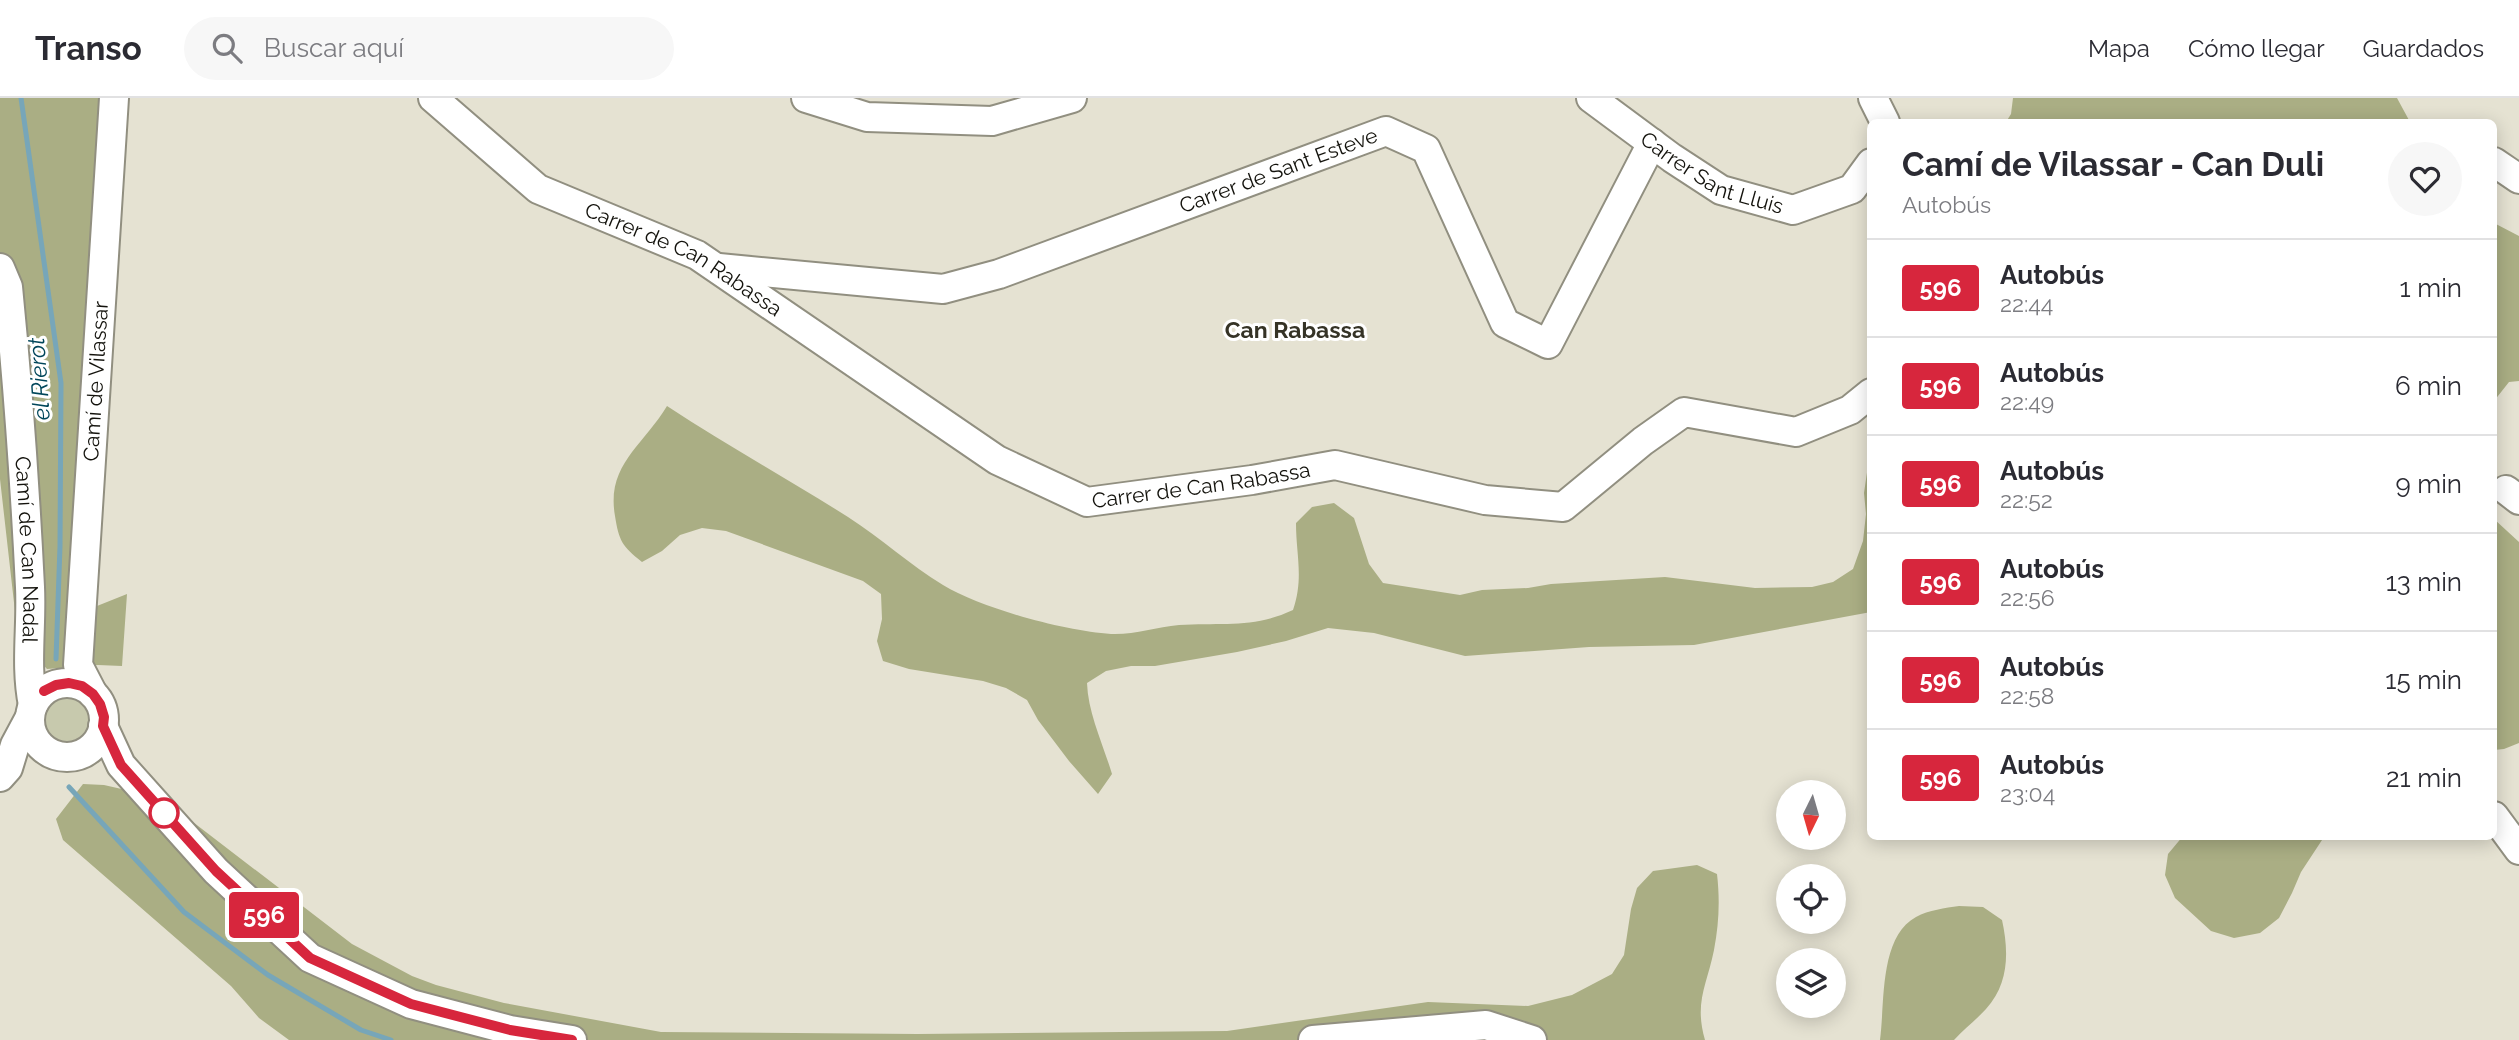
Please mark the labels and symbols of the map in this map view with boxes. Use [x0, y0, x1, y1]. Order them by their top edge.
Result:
street label: Carrer de Sant Esteve [1176, 122, 1381, 218]
street label: Carrer Sant Lluis [1636, 126, 1786, 219]
street label: Carrer de Can Rabassa [581, 197, 787, 321]
street label: Camí de Vilassar [78, 300, 113, 462]
district label: Can Rabassa [1225, 316, 1365, 343]
water label: el Rierot [22, 336, 55, 421]
street label: Camí de Can Nadal [10, 455, 43, 644]
street label: Carrer de Can Rabassa [1090, 457, 1312, 513]
north arrow [1776, 780, 1846, 850]
unlabelled marker [149, 798, 179, 828]
line badge: 596 [224, 892, 304, 938]

